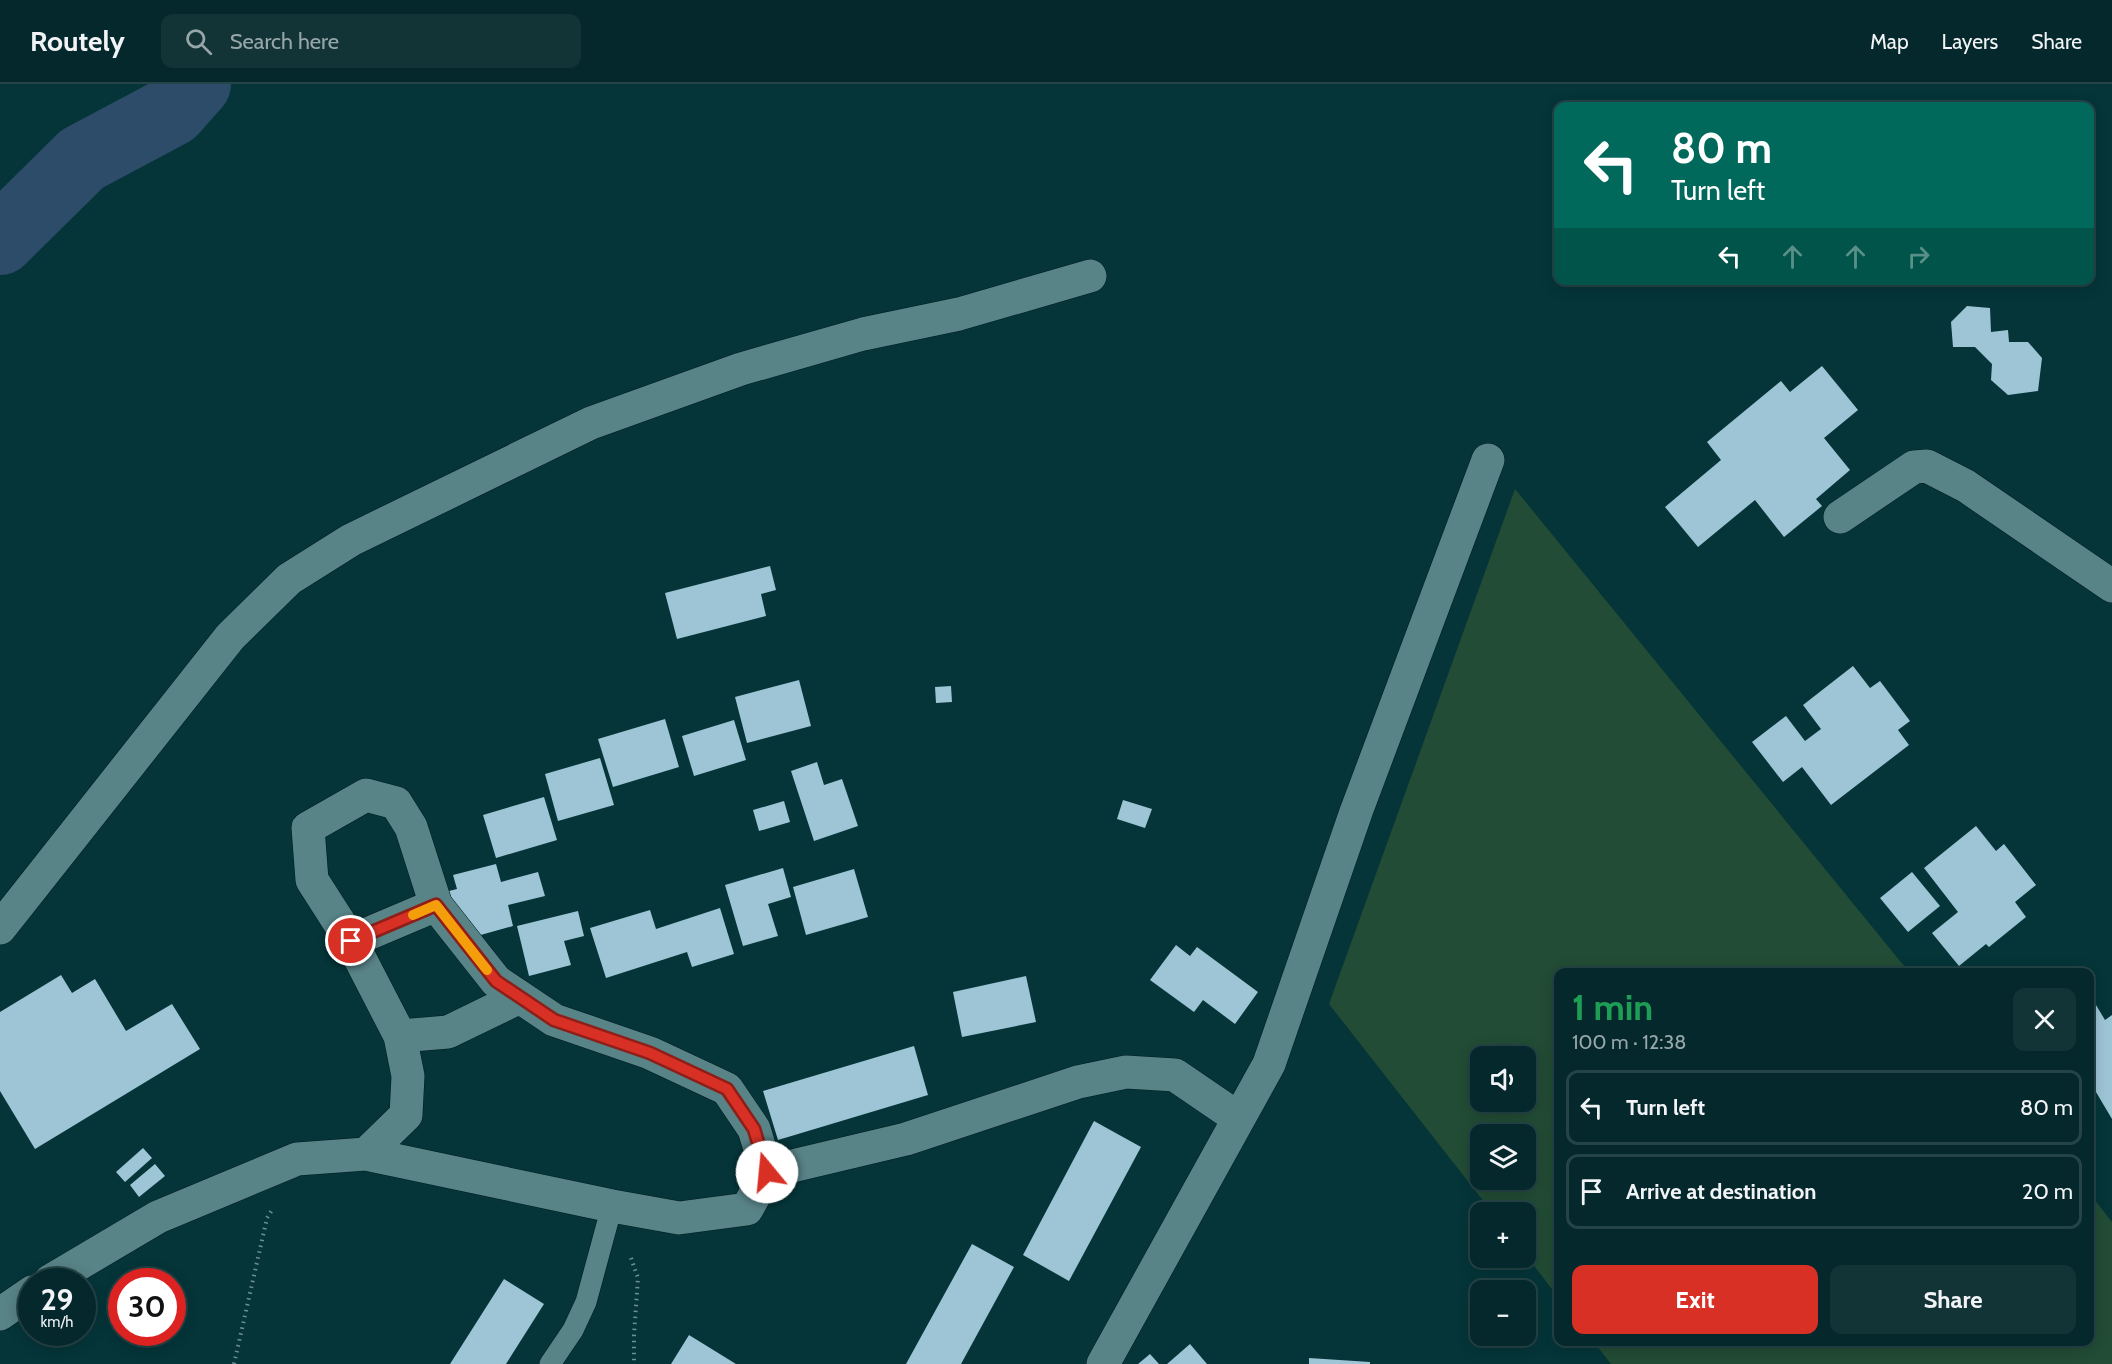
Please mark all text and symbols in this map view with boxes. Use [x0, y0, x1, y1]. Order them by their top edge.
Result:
search box [161, 14, 581, 68]
text: Routely [30, 24, 125, 58]
icon: search [182, 25, 215, 58]
text: Search here [230, 28, 339, 55]
text: Map [1870, 29, 1909, 54]
text: Layers [1942, 29, 1998, 54]
text: Share [2031, 29, 2082, 54]
text: 80 m [1671, 122, 1772, 174]
icon: left [1572, 126, 1650, 204]
text: Turn left [1671, 174, 1765, 207]
icon: left [1713, 240, 1746, 273]
icon: ahead [1776, 240, 1809, 273]
icon: ahead [1839, 240, 1872, 273]
icon: right [1902, 240, 1935, 273]
pin [325, 915, 376, 966]
icon: arrive [334, 924, 367, 957]
text: 1 min [1572, 985, 1653, 1029]
button: close [2013, 988, 2076, 1051]
text: 100 m · 12:38 [1572, 1030, 1686, 1054]
map controls [1470, 1046, 1536, 1346]
button: sound [1470, 1046, 1536, 1112]
icon: left [1575, 1091, 1608, 1124]
text: Turn left [1626, 1094, 1705, 1121]
text: 80 m [2020, 1094, 2073, 1121]
button: layers [1470, 1124, 1536, 1190]
position arrow [735, 1140, 799, 1204]
icon: arrive [1575, 1175, 1608, 1208]
text: Arrive at destination [1626, 1178, 1816, 1205]
text: 20 m [2022, 1178, 2073, 1205]
button: + [1470, 1202, 1536, 1268]
button: Exit [1572, 1265, 1818, 1334]
button: Share [1830, 1265, 2076, 1334]
speed limit sign: 30 [108, 1268, 186, 1346]
button: − [1470, 1280, 1536, 1346]
text: 29 [41, 1281, 73, 1318]
text: km/h [41, 1313, 73, 1331]

